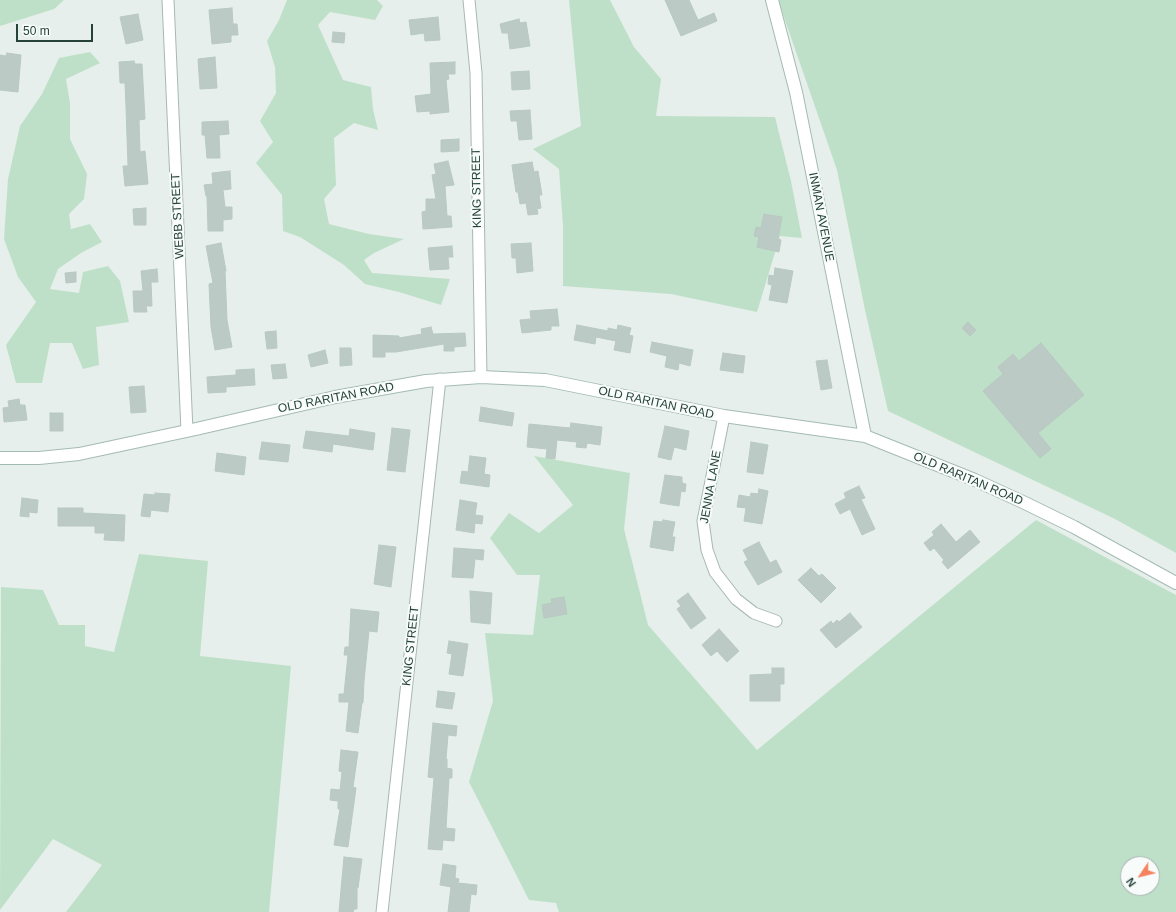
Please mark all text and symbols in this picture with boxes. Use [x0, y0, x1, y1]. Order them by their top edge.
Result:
scale bar [18, 16, 95, 42]
text: 50 m [23, 24, 50, 38]
street label: KING STREET [469, 148, 485, 228]
street label: INMAN AVENUE [805, 171, 837, 263]
street label: WEBB STREET [169, 173, 187, 259]
street label: OLD RARITAN ROAD [277, 380, 395, 416]
street label: OLD RARITAN ROAD [597, 384, 715, 422]
street label: JENNA LANE [697, 449, 725, 525]
street label: OLD RARITAN ROAD [911, 449, 1025, 509]
street label: KING STREET [400, 605, 422, 687]
north arrow [1120, 856, 1160, 896]
text: N [1124, 876, 1138, 889]

